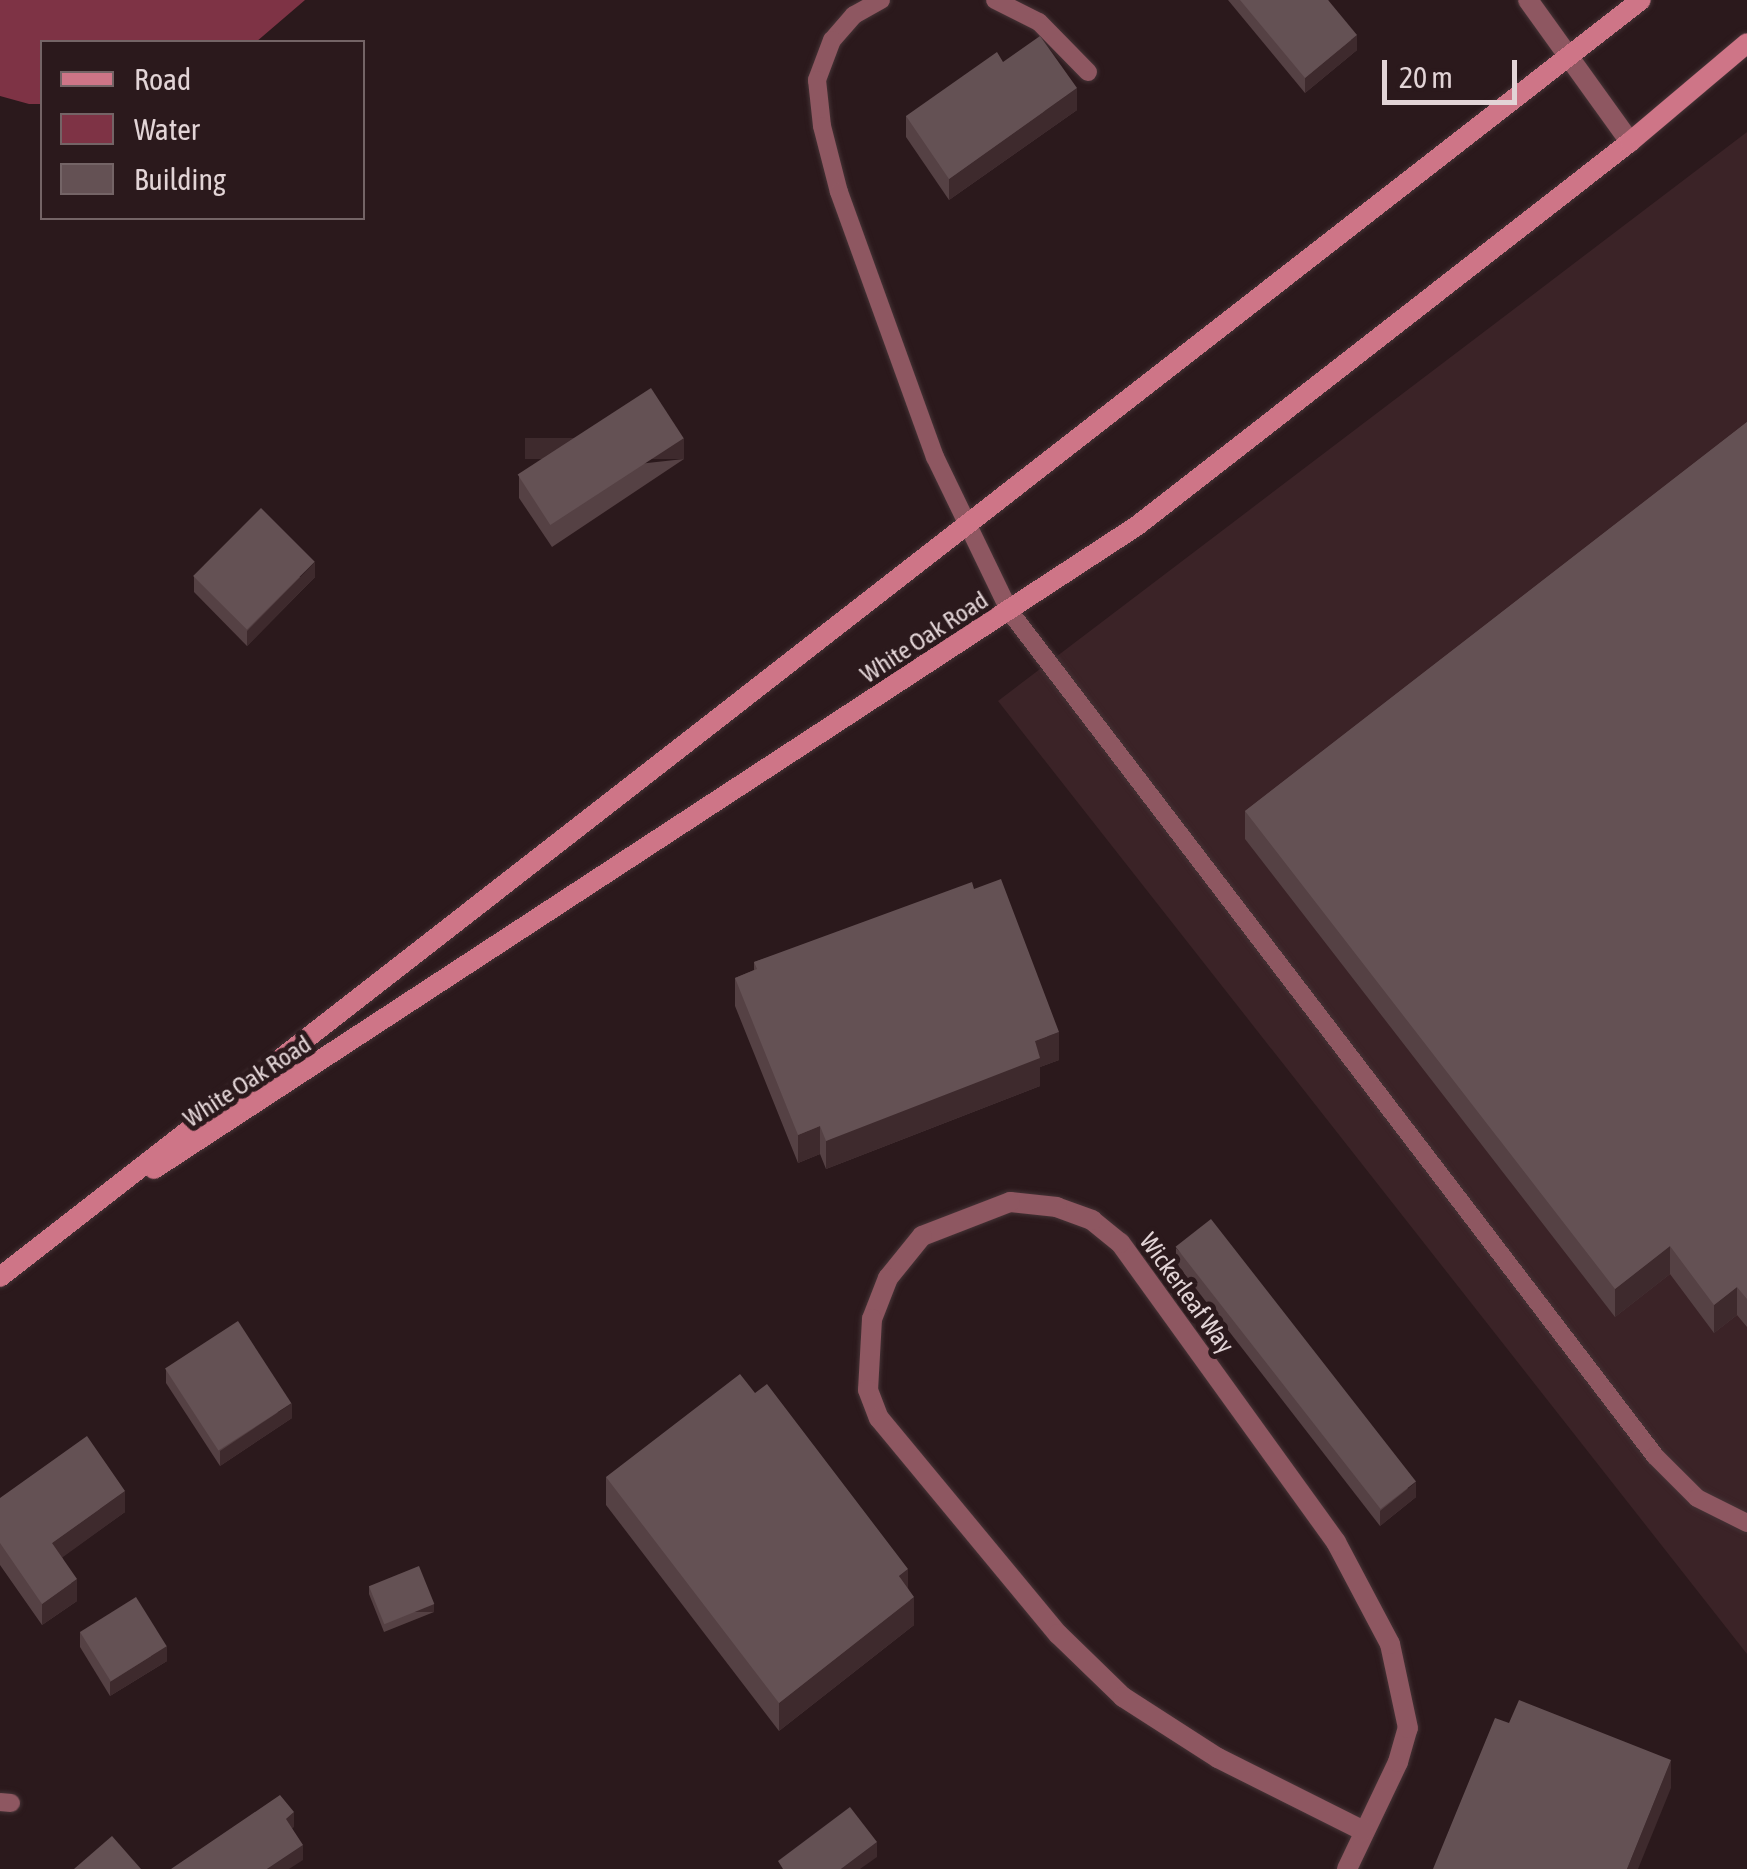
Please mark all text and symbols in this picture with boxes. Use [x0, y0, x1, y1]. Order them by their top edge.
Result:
legend [40, 40, 365, 220]
scale bar [1387, 40, 1522, 102]
text: 20 m [1399, 60, 1453, 94]
text: Road [134, 62, 191, 96]
text: Water [134, 112, 200, 146]
text: Building [134, 162, 226, 196]
street label: White Oak Road [855, 585, 993, 689]
street label: White Oak Road [178, 1029, 316, 1133]
street label: Wickerleaf Way [1133, 1227, 1241, 1359]

